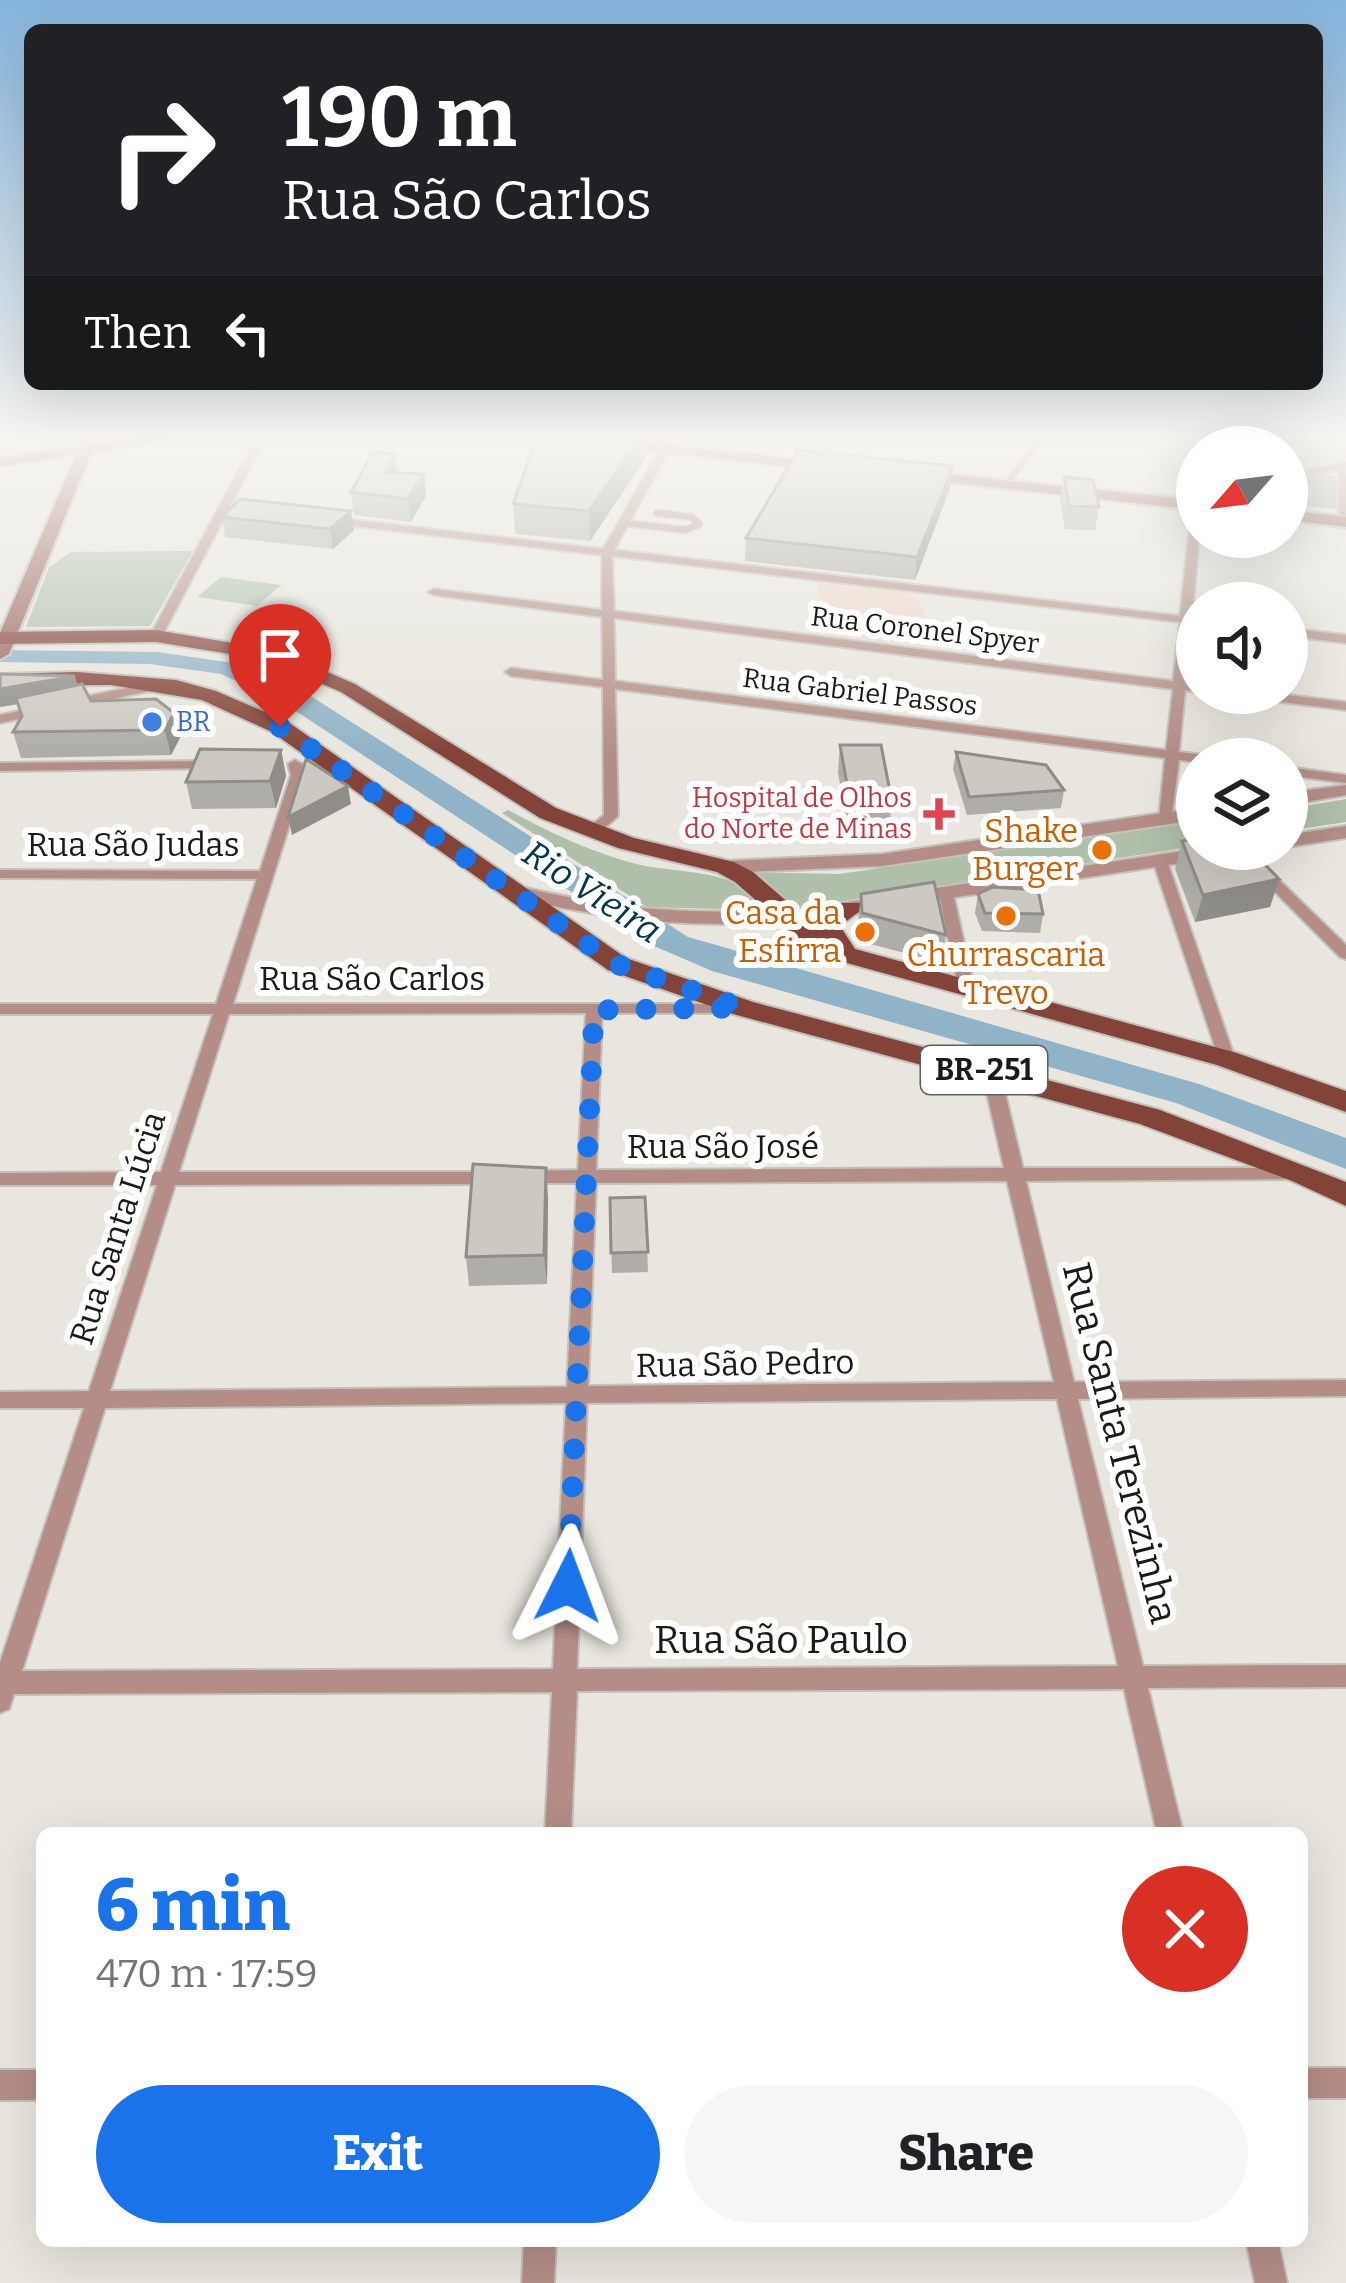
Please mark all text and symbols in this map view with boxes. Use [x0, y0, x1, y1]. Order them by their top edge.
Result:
text: 190 m [282, 67, 517, 168]
icon: right [84, 72, 240, 228]
text: Rua São Carlos [282, 169, 652, 233]
icon: left [215, 300, 281, 366]
text: Then [84, 306, 191, 360]
north arrow [1176, 426, 1308, 558]
map controls [1176, 426, 1308, 870]
button: sound [1176, 582, 1308, 714]
street label: Rua Coronel Spyer [809, 600, 1041, 660]
pin [229, 604, 331, 727]
icon: arrive [247, 622, 313, 688]
street label: Rua Gabriel Passos [741, 662, 979, 722]
place label: BR [176, 706, 211, 738]
marker: BR [139, 709, 165, 735]
button: layers [1176, 738, 1308, 870]
place label: Hospital de Olhos do Norte de Minas [684, 782, 912, 845]
marker: Hospital de Olhos do Norte de Minas [923, 798, 955, 830]
place label: Shake Burger [972, 811, 1078, 889]
street label: Rua São Judas [27, 825, 239, 865]
water label: Rio Vieira [515, 831, 669, 953]
marker: Shake Burger [1089, 837, 1115, 863]
place label: Casa da Esfirra [725, 893, 841, 971]
marker: Churrascaria Trevo [993, 903, 1019, 929]
marker: Casa da Esfirra [852, 919, 878, 945]
place label: Churrascaria Trevo [907, 935, 1105, 1013]
street label: Rua São Carlos [259, 959, 485, 999]
road number: BR-251 [921, 1046, 1047, 1094]
street label: Rua Santa Lúcia [61, 1106, 175, 1350]
street label: Rua São José [627, 1127, 819, 1167]
street label: Rua Santa Terezinha [1053, 1258, 1187, 1628]
street label: Rua São Pedro [635, 1342, 855, 1386]
position arrow [505, 1523, 631, 1649]
street label: Rua São Paulo [654, 1617, 908, 1663]
text: 6 min [96, 1863, 290, 1949]
button: close [1122, 1866, 1248, 1992]
text: 470 m · 17:59 [96, 1951, 318, 1997]
button: Exit [96, 2085, 660, 2223]
button: Share [684, 2085, 1248, 2223]

